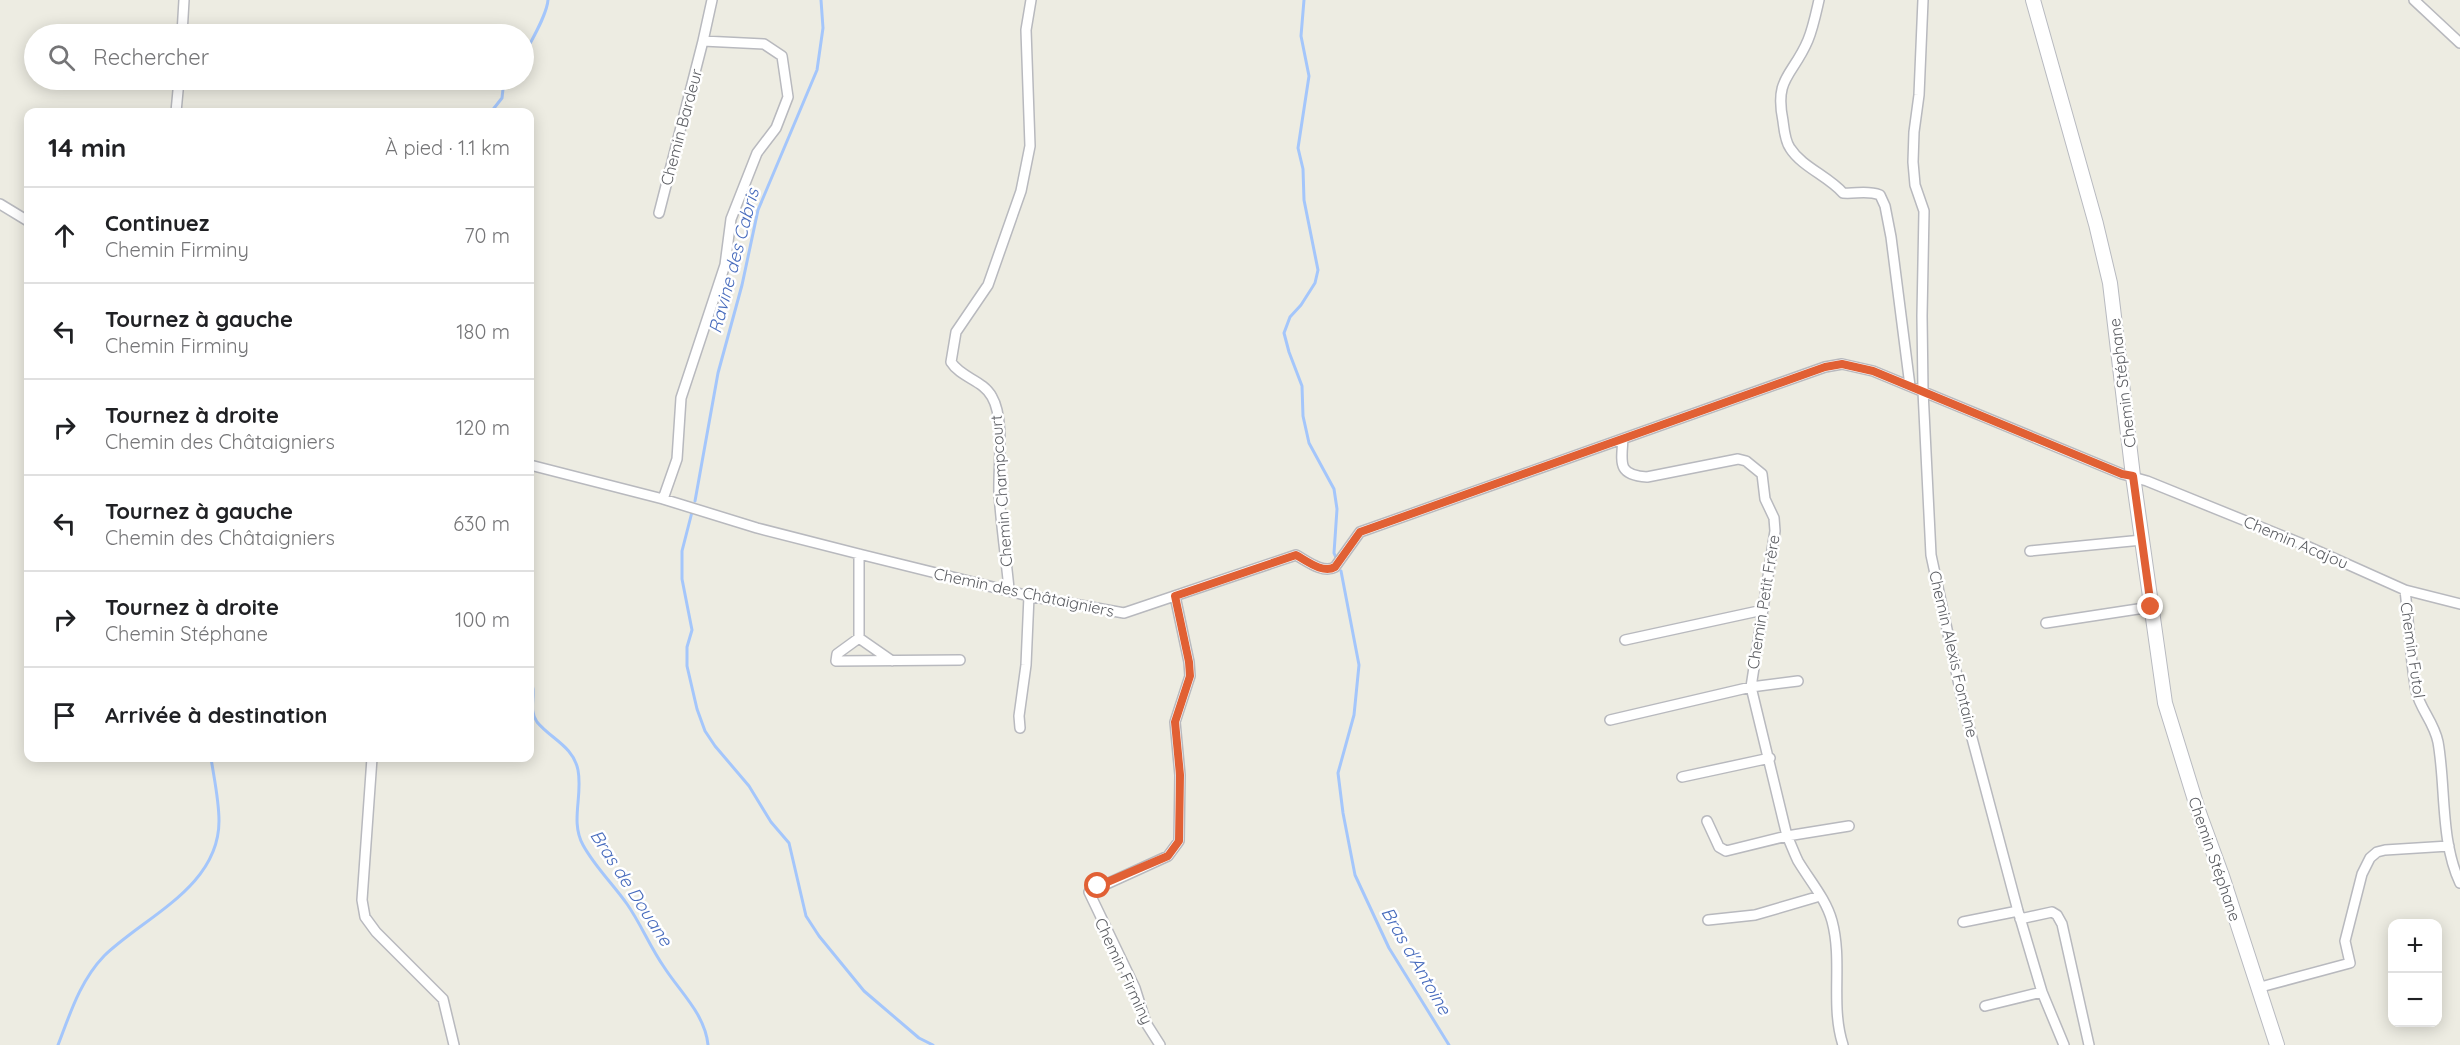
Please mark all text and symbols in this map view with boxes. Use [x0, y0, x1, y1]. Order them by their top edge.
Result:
search box [24, 24, 534, 90]
icon: search [45, 41, 78, 74]
text: Rechercher [93, 43, 209, 71]
street label: Chemin Bardeur [656, 66, 706, 188]
text: 14 min [48, 131, 126, 164]
text: À pied · 1.1 km [385, 135, 510, 160]
water label: Ravine des Cabris [703, 184, 764, 336]
text: Continuez [105, 209, 209, 237]
icon: ahead [48, 219, 81, 252]
text: 70 m [464, 223, 510, 248]
text: Chemin Firminy [105, 237, 249, 262]
text: Tournez à gauche [105, 305, 293, 333]
icon: left [48, 315, 81, 348]
street label: Chemin Stéphane [2104, 317, 2140, 449]
text: 180 m [456, 319, 510, 344]
text: Chemin Firminy [105, 333, 249, 358]
text: Tournez à droite [105, 401, 279, 429]
icon: right [48, 411, 81, 444]
street label: Chemin Champcourt [986, 414, 1016, 568]
text: 120 m [456, 415, 510, 440]
text: Chemin des Châtaigniers [105, 429, 335, 454]
text: Tournez à gauche [105, 497, 293, 525]
icon: left [48, 507, 81, 540]
text: 630 m [453, 511, 510, 536]
street label: Chemin Acajou [2241, 511, 2351, 573]
text: Chemin des Châtaigniers [105, 525, 335, 550]
street label: Chemin Petit Frère [1742, 533, 1784, 671]
street label: Chemin des Châtaigniers [932, 563, 1116, 621]
street label: Chemin Alexis Fontaine [1925, 569, 1983, 739]
text: Tournez à droite [105, 593, 279, 621]
route end [2137, 593, 2163, 619]
street label: Chemin Futol [2396, 601, 2430, 699]
icon: right [48, 603, 81, 636]
text: 100 m [455, 607, 510, 632]
text: Chemin Stéphane [105, 621, 268, 646]
icon: arrive [48, 699, 81, 732]
text: Arrivée à destination [105, 701, 327, 729]
street label: Chemin Stéphane [2184, 794, 2246, 924]
water label: Bras de Douane [585, 825, 678, 951]
route start [1084, 872, 1110, 898]
water label: Bras d'Antoine [1376, 903, 1457, 1019]
street label: Chemin Firminy [1091, 915, 1157, 1027]
map controls [2388, 919, 2442, 1027]
button: + [2388, 919, 2442, 973]
button: − [2388, 973, 2442, 1027]

